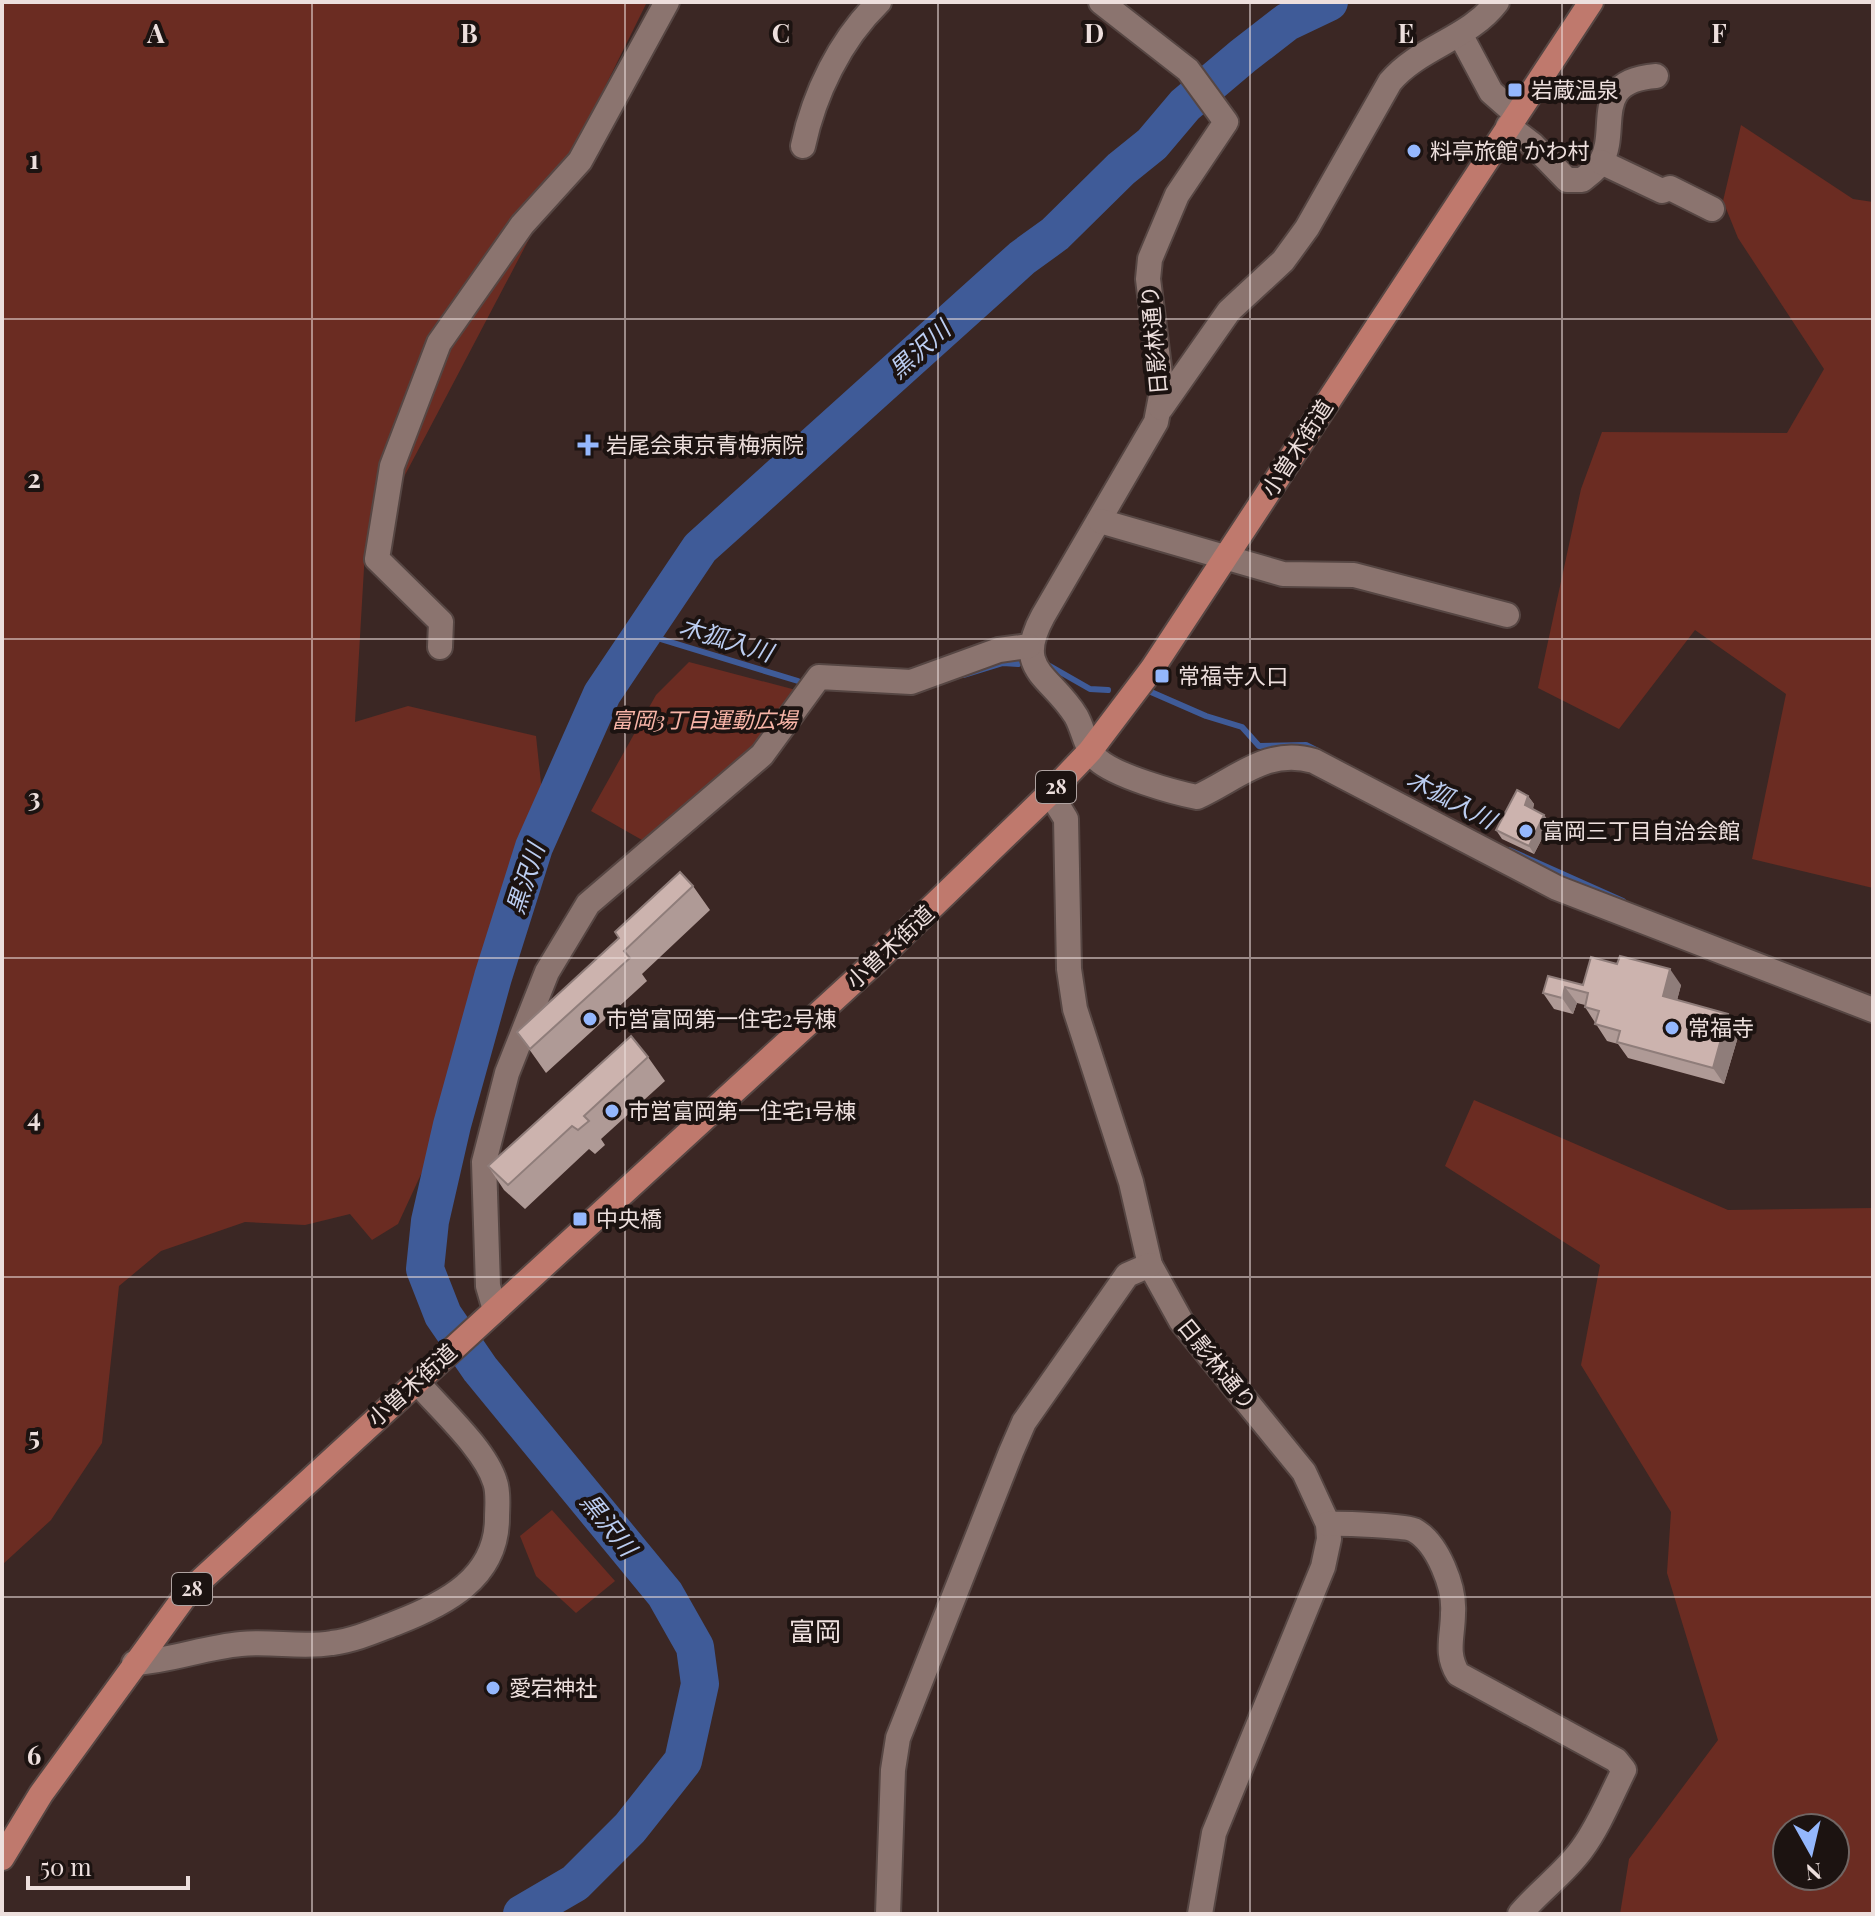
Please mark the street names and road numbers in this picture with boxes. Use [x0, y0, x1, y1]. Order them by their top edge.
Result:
street label: 日影林通り [1133, 284, 1173, 396]
street label: 小曽木街道 [1254, 393, 1339, 502]
road number: 28 [1036, 771, 1076, 803]
street label: 小曽木街道 [839, 898, 940, 995]
street label: 日影林通り [1172, 1311, 1264, 1416]
street label: 小曽木街道 [360, 1336, 462, 1432]
road number: 28 [172, 1573, 212, 1605]

